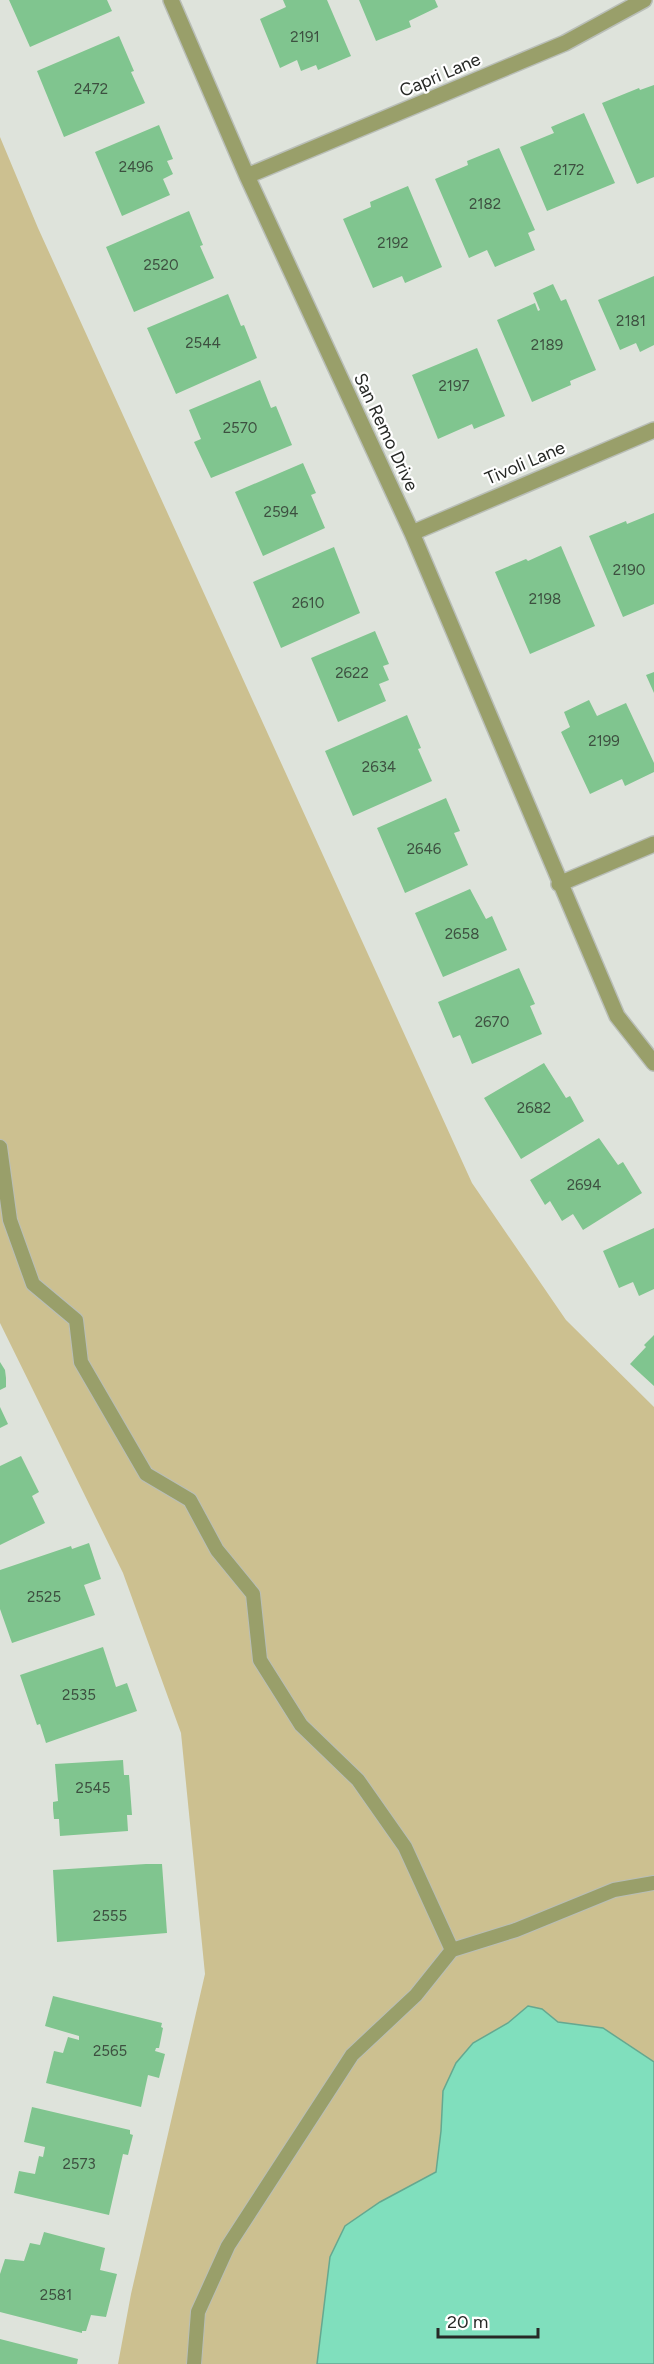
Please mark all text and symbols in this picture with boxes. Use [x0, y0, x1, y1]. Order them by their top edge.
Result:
house number: 2191 [290, 28, 320, 46]
street label: Capri Lane [396, 48, 484, 102]
house number: 2472 [74, 80, 108, 98]
house number: 2496 [119, 158, 154, 176]
house number: 2172 [553, 161, 585, 179]
house number: 2182 [469, 195, 501, 213]
house number: 2192 [377, 234, 409, 252]
house number: 2520 [143, 256, 179, 274]
house number: 2181 [616, 312, 646, 330]
house number: 2544 [185, 334, 221, 352]
house number: 2189 [531, 336, 563, 354]
street label: San Remo Drive [349, 370, 423, 495]
house number: 2197 [438, 377, 470, 395]
house number: 2570 [223, 419, 257, 437]
street label: Tivoli Lane [482, 436, 568, 490]
house number: 2594 [264, 503, 298, 521]
house number: 2190 [613, 561, 645, 579]
house number: 2198 [529, 590, 561, 608]
house number: 2610 [292, 594, 324, 612]
house number: 2622 [335, 664, 369, 682]
house number: 2199 [588, 732, 620, 750]
house number: 2634 [362, 758, 396, 776]
house number: 2646 [407, 840, 442, 858]
house number: 2658 [445, 925, 479, 943]
house number: 2670 [475, 1013, 509, 1031]
house number: 2682 [517, 1099, 551, 1117]
house number: 2694 [567, 1176, 601, 1194]
house number: 2525 [27, 1588, 61, 1606]
house number: 2535 [62, 1686, 96, 1704]
house number: 2545 [76, 1779, 110, 1797]
house number: 2555 [93, 1907, 127, 1925]
house number: 2565 [93, 2042, 127, 2060]
house number: 2573 [62, 2155, 96, 2173]
house number: 2581 [40, 2286, 72, 2304]
scale bar [438, 2301, 538, 2339]
text: 20 m [447, 2311, 488, 2333]

